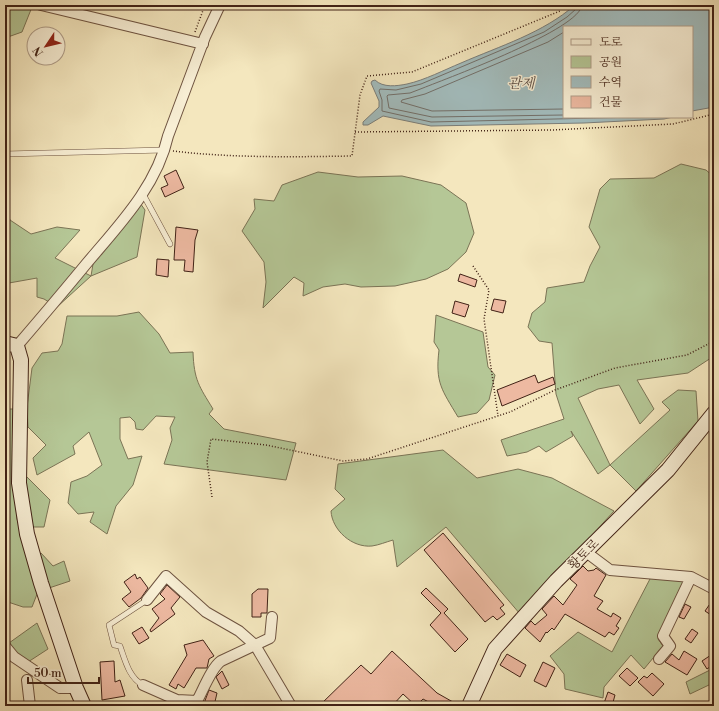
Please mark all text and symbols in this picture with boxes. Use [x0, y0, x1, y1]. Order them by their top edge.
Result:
north arrow [26, 26, 66, 66]
legend [563, 26, 693, 118]
text: 도로 [599, 35, 623, 50]
text: N [30, 43, 47, 59]
text: 공원 [599, 55, 622, 70]
water label: 관제 [507, 75, 536, 93]
text: 수역 [599, 75, 622, 90]
text: 건물 [599, 95, 623, 110]
street label: 황토로 [565, 535, 603, 574]
scale bar [28, 659, 99, 685]
text: 50 m [34, 666, 62, 681]

